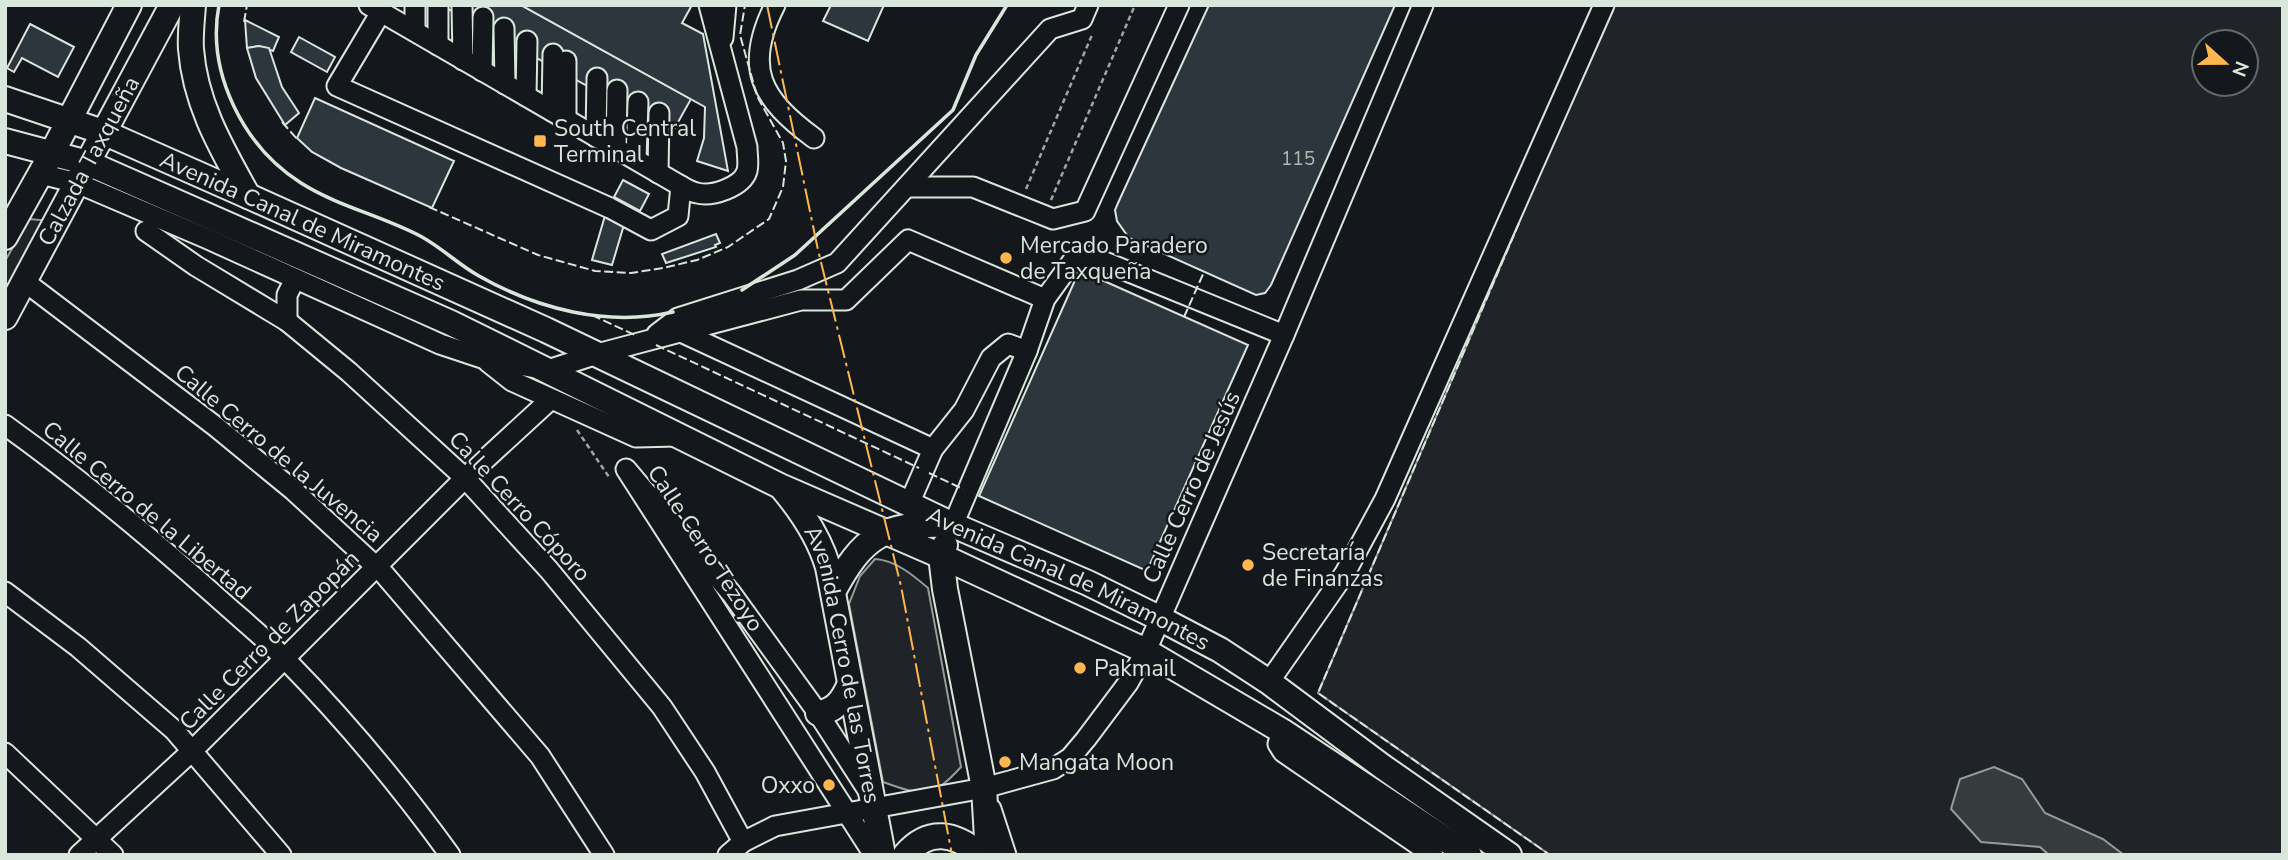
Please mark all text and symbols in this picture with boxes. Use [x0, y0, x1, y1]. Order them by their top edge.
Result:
north arrow [2190, 28, 2260, 98]
text: N [2225, 57, 2255, 80]
street label: Calzada Taxqueña [31, 71, 147, 252]
place label: South Central Terminal [554, 113, 696, 170]
marker: South Central Terminal [532, 133, 548, 149]
street label: Avenida Canal de Miramontes [155, 144, 450, 299]
house number: 115 [1281, 146, 1315, 172]
place label: Mercado Paradero de Taxqueña [1020, 230, 1208, 287]
marker: Mercado Paradero de Taxqueña [998, 250, 1014, 266]
street label: Calle Cerro de la Juvencia [168, 357, 389, 550]
street label: Calle Cerro de Jesús [1135, 386, 1248, 588]
street label: Calle Cerro de la Libertad [36, 414, 257, 607]
street label: Calle Cerro Cóporo [442, 424, 598, 588]
street label: Calle Cerro Tezoyo [640, 459, 771, 637]
street label: Avenida Canal de Miramontes [921, 500, 1215, 658]
street label: Avenida Cerro de las Torres [796, 520, 888, 806]
place label: Secretaría de Finanzas [1262, 537, 1384, 594]
street label: Calle Cerro de Zapopán [173, 544, 366, 737]
marker: Secretaría de Finanzas [1240, 557, 1256, 573]
place label: Pakmail [1094, 653, 1176, 684]
marker: Pakmail [1072, 660, 1088, 676]
place label: Mangata Moon [1019, 747, 1174, 778]
marker: Mangata Moon [997, 754, 1013, 770]
place label: Oxxo [761, 770, 815, 801]
marker: Oxxo [821, 777, 837, 793]

